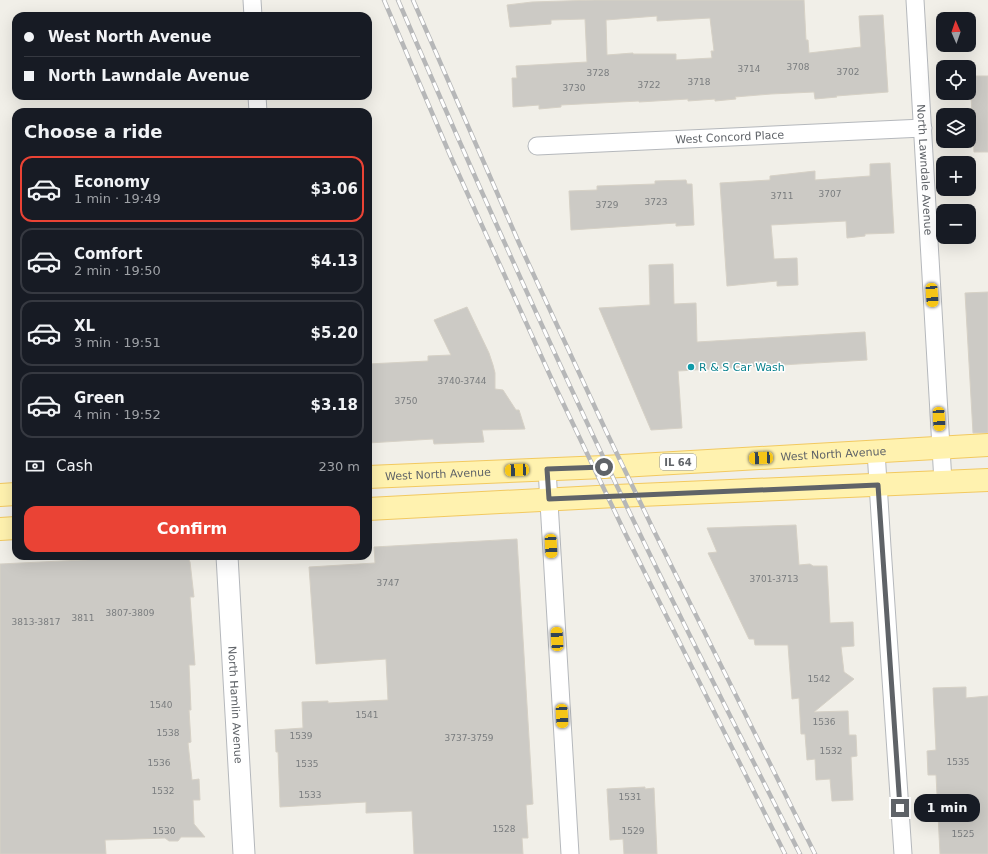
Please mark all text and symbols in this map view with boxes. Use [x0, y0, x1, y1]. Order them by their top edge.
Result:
north arrow [936, 12, 976, 52]
map controls [936, 12, 976, 244]
text: West North Avenue [48, 28, 211, 46]
button: locate [936, 60, 976, 100]
house number: 3708 [787, 62, 810, 72]
house number: 3714 [738, 64, 761, 74]
text: North Lawndale Avenue [48, 67, 250, 85]
house number: 3702 [837, 67, 859, 77]
house number: 3728 [587, 68, 610, 78]
house number: 3718 [688, 77, 711, 87]
house number: 3722 [638, 80, 660, 90]
house number: 3730 [563, 83, 586, 93]
street label: North Lawndale Avenue [914, 104, 935, 236]
button: layers [936, 108, 976, 148]
text: Choose a ride [24, 121, 163, 142]
street label: West Concord Place [675, 128, 785, 147]
button: + [936, 156, 976, 196]
icon: car [26, 171, 62, 207]
text: Economy [74, 173, 150, 191]
text: $3.06 [311, 180, 358, 198]
house number: 3707 [819, 189, 841, 199]
text: 1 min · 19:49 [74, 191, 161, 206]
house number: 3711 [771, 191, 793, 201]
house number: 3723 [645, 197, 667, 207]
house number: 3729 [596, 200, 619, 210]
button: − [936, 204, 976, 244]
icon: car [26, 243, 62, 279]
text: Comfort [74, 245, 142, 263]
text: $4.13 [311, 252, 358, 270]
text: 2 min · 19:50 [74, 263, 161, 278]
car [925, 283, 939, 307]
icon: car [26, 315, 62, 351]
text: XL [74, 317, 95, 335]
text: $5.20 [311, 324, 358, 342]
text: 3 min · 19:51 [74, 335, 161, 350]
place label: R & S Car Wash [699, 361, 785, 374]
marker: R & S Car Wash [686, 362, 696, 372]
house number: 3740-3744 [437, 376, 487, 386]
icon: car [26, 387, 62, 423]
text: Green [74, 389, 125, 407]
text: $3.18 [311, 396, 358, 414]
house number: 3750 [395, 396, 418, 406]
text: 4 min · 19:52 [74, 407, 161, 422]
car [932, 407, 946, 431]
street label: West North Avenue [780, 445, 887, 464]
car [749, 451, 773, 465]
road number: IL 64 [660, 454, 696, 470]
icon: cash [24, 455, 46, 477]
text: Cash [56, 457, 93, 475]
route start [595, 458, 613, 476]
text: 230 m [318, 459, 360, 474]
car [505, 463, 529, 477]
street label: West North Avenue [385, 466, 491, 483]
button: Confirm [24, 506, 360, 552]
car [544, 534, 558, 558]
house number: 3701-3713 [749, 574, 799, 584]
house number: 3747 [377, 578, 399, 588]
house number: 3807-3809 [105, 608, 155, 618]
house number: 3811 [72, 613, 94, 623]
house number: 3813-3817 [11, 617, 61, 627]
car [550, 627, 564, 651]
street label: North Hamlin Avenue [225, 646, 245, 764]
house number: 1542 [808, 674, 830, 684]
house number: 1540 [150, 700, 173, 710]
car [555, 704, 569, 728]
house number: 1541 [356, 710, 378, 720]
house number: 1536 [813, 717, 836, 727]
house number: 1538 [157, 728, 180, 738]
house number: 1539 [290, 731, 313, 741]
house number: 3737-3759 [444, 733, 494, 743]
house number: 1532 [820, 746, 842, 756]
house number: 1535 [947, 757, 969, 767]
house number: 1536 [148, 758, 171, 768]
house number: 1535 [296, 759, 318, 769]
house number: 1532 [152, 786, 174, 796]
house number: 1533 [299, 790, 321, 800]
house number: 1531 [619, 792, 641, 802]
callout: 1 min [914, 794, 980, 822]
route end [891, 799, 909, 817]
text: 1 min [927, 800, 967, 815]
house number: 1528 [493, 824, 516, 834]
house number: 1530 [153, 826, 176, 836]
house number: 1529 [622, 826, 645, 836]
house number: 1525 [952, 829, 974, 839]

